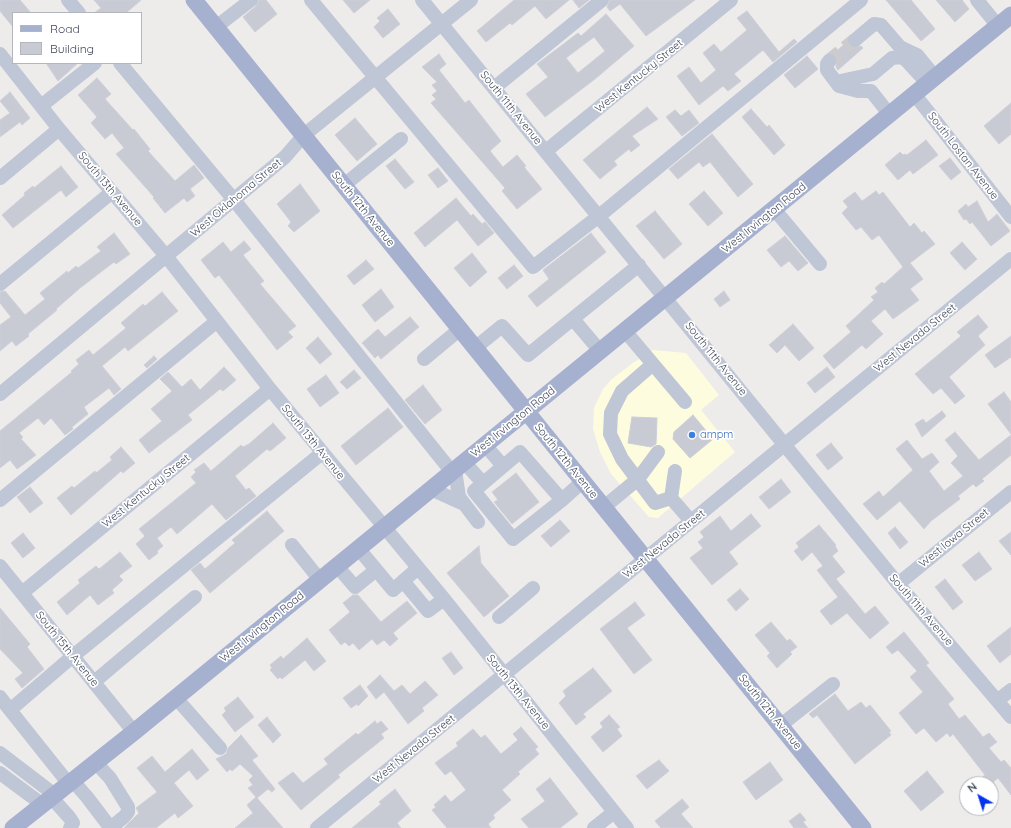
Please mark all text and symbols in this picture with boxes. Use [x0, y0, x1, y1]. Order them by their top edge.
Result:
legend [12, 12, 142, 64]
text: Road [50, 21, 80, 36]
street label: West Kentucky Street [592, 37, 686, 115]
text: Building [50, 41, 94, 56]
street label: South 11th Avenue [477, 69, 545, 147]
street label: South Lostan Avenue [925, 110, 1001, 202]
street label: South 13th Avenue [75, 149, 145, 229]
street label: West Oklahoma Street [188, 156, 284, 240]
street label: South 12th Avenue [329, 169, 397, 249]
street label: West Irvington Road [719, 180, 809, 256]
street label: West Nevada Street [871, 301, 959, 375]
street label: South 11th Avenue [682, 320, 750, 398]
street label: West Irvington Road [468, 384, 558, 460]
street label: South 13th Avenue [279, 402, 347, 482]
street label: South 12th Avenue [532, 421, 600, 501]
place label: ampm [700, 428, 733, 442]
marker: ampm [687, 430, 697, 440]
street label: West Kentucky Street [99, 452, 193, 530]
street label: West Iowa Street [916, 506, 992, 570]
street label: West Nevada Street [620, 507, 708, 581]
street label: South 11th Avenue [886, 571, 956, 649]
street label: West Irvington Road [217, 589, 307, 665]
street label: South 15th Avenue [33, 609, 101, 689]
street label: South 13th Avenue [484, 652, 552, 732]
street label: South 12th Avenue [736, 672, 804, 752]
street label: West Nevada Street [370, 712, 458, 786]
north arrow [959, 776, 999, 816]
text: N [965, 779, 980, 795]

